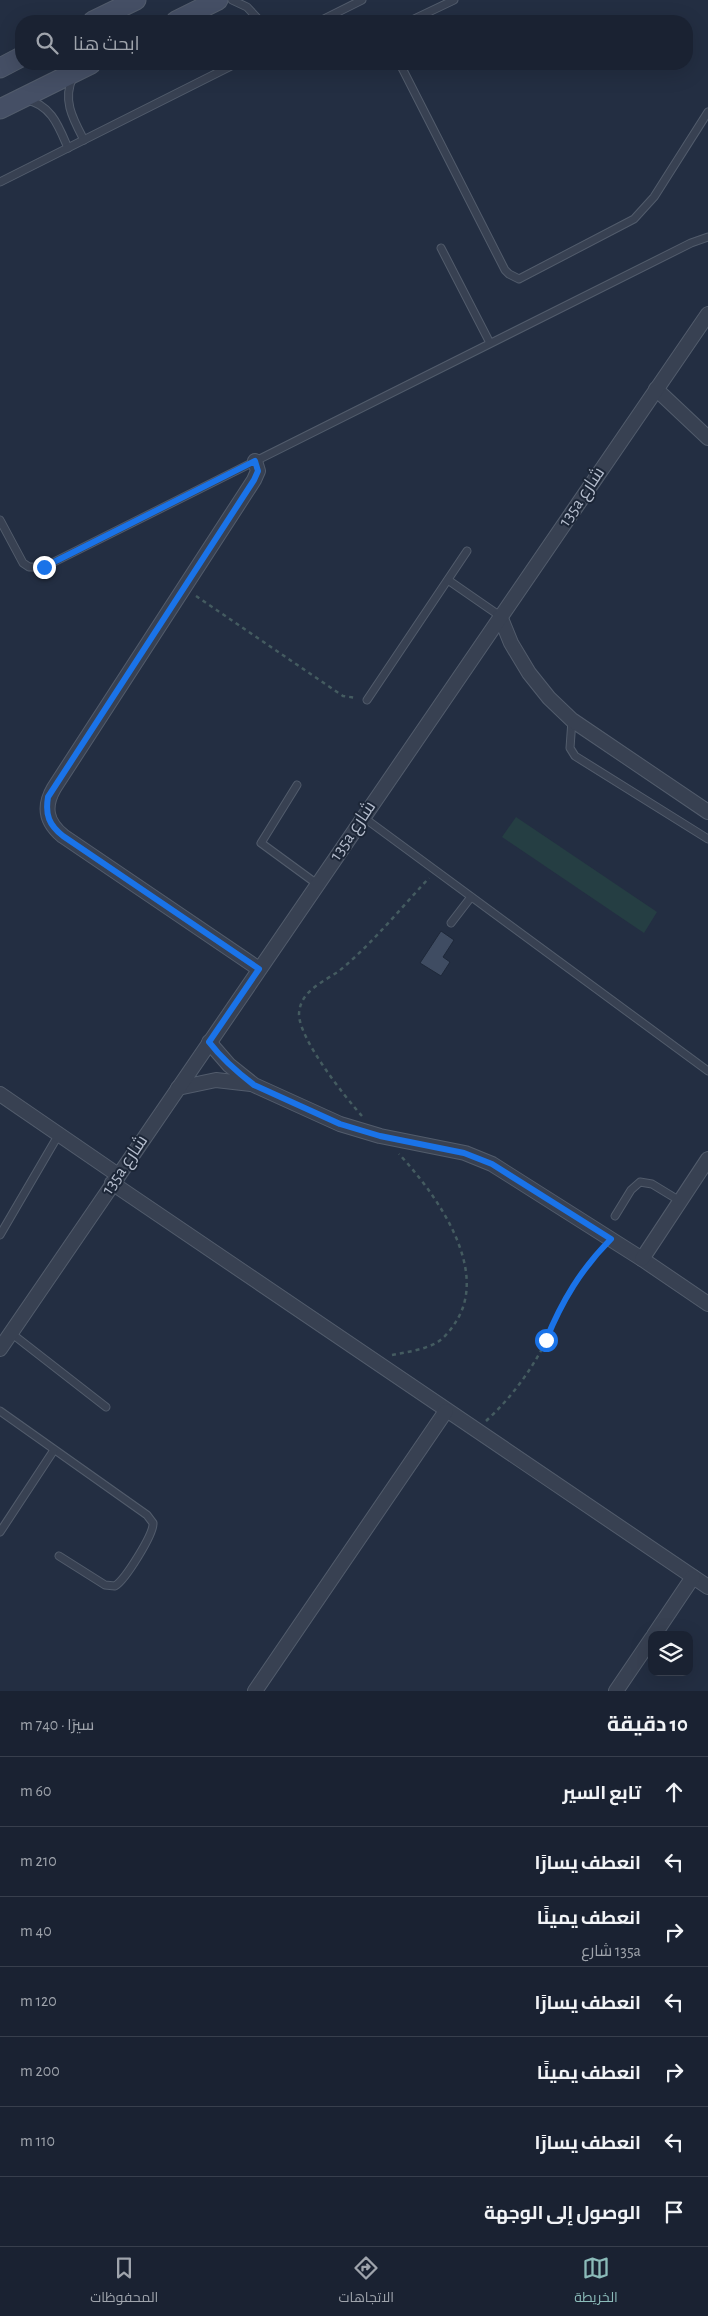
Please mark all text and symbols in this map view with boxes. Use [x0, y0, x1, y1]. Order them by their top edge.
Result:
search box [15, 15, 693, 70]
icon: search [33, 29, 61, 57]
text: ابحث هنا [73, 35, 140, 54]
street label: 135a شارع [555, 464, 610, 531]
route end [33, 556, 56, 579]
street label: 135a شارع [326, 798, 381, 865]
street label: 135a شارع [98, 1132, 153, 1199]
route start [535, 1329, 558, 1352]
map controls [648, 1631, 693, 1676]
button: layers [648, 1631, 693, 1676]
text: 10 دقيقة [607, 1714, 688, 1735]
text: سيرًا · 740 m [20, 1717, 94, 1733]
icon: ahead [660, 1778, 688, 1806]
text: 60 m [20, 1783, 51, 1799]
text: تابع السير [563, 1784, 641, 1803]
icon: left [660, 1848, 688, 1876]
text: 210 m [20, 1853, 57, 1869]
text: انعطف يسارًا [535, 1854, 641, 1873]
text: انعطف يمينًا [537, 1909, 641, 1928]
icon: right [660, 1918, 688, 1946]
text: 40 m [20, 1923, 52, 1939]
text: 135a شارع [581, 1943, 641, 1959]
icon: left [660, 1988, 688, 2016]
text: 120 m [20, 1993, 57, 2009]
text: انعطف يسارًا [535, 1994, 641, 2013]
icon: right [660, 2058, 688, 2086]
text: 200 m [20, 2063, 60, 2079]
text: انعطف يمينًا [537, 2064, 641, 2083]
icon: left [660, 2128, 688, 2156]
text: 110 m [20, 2133, 55, 2149]
text: انعطف يسارًا [535, 2134, 641, 2153]
icon: arrive [660, 2198, 688, 2226]
text: الوصول إلى الوجهة [484, 2204, 641, 2223]
tab: المحفوظات [90, 2254, 158, 2310]
tab: الاتجاهات [339, 2254, 394, 2310]
tab: الخريطة [574, 2254, 618, 2310]

